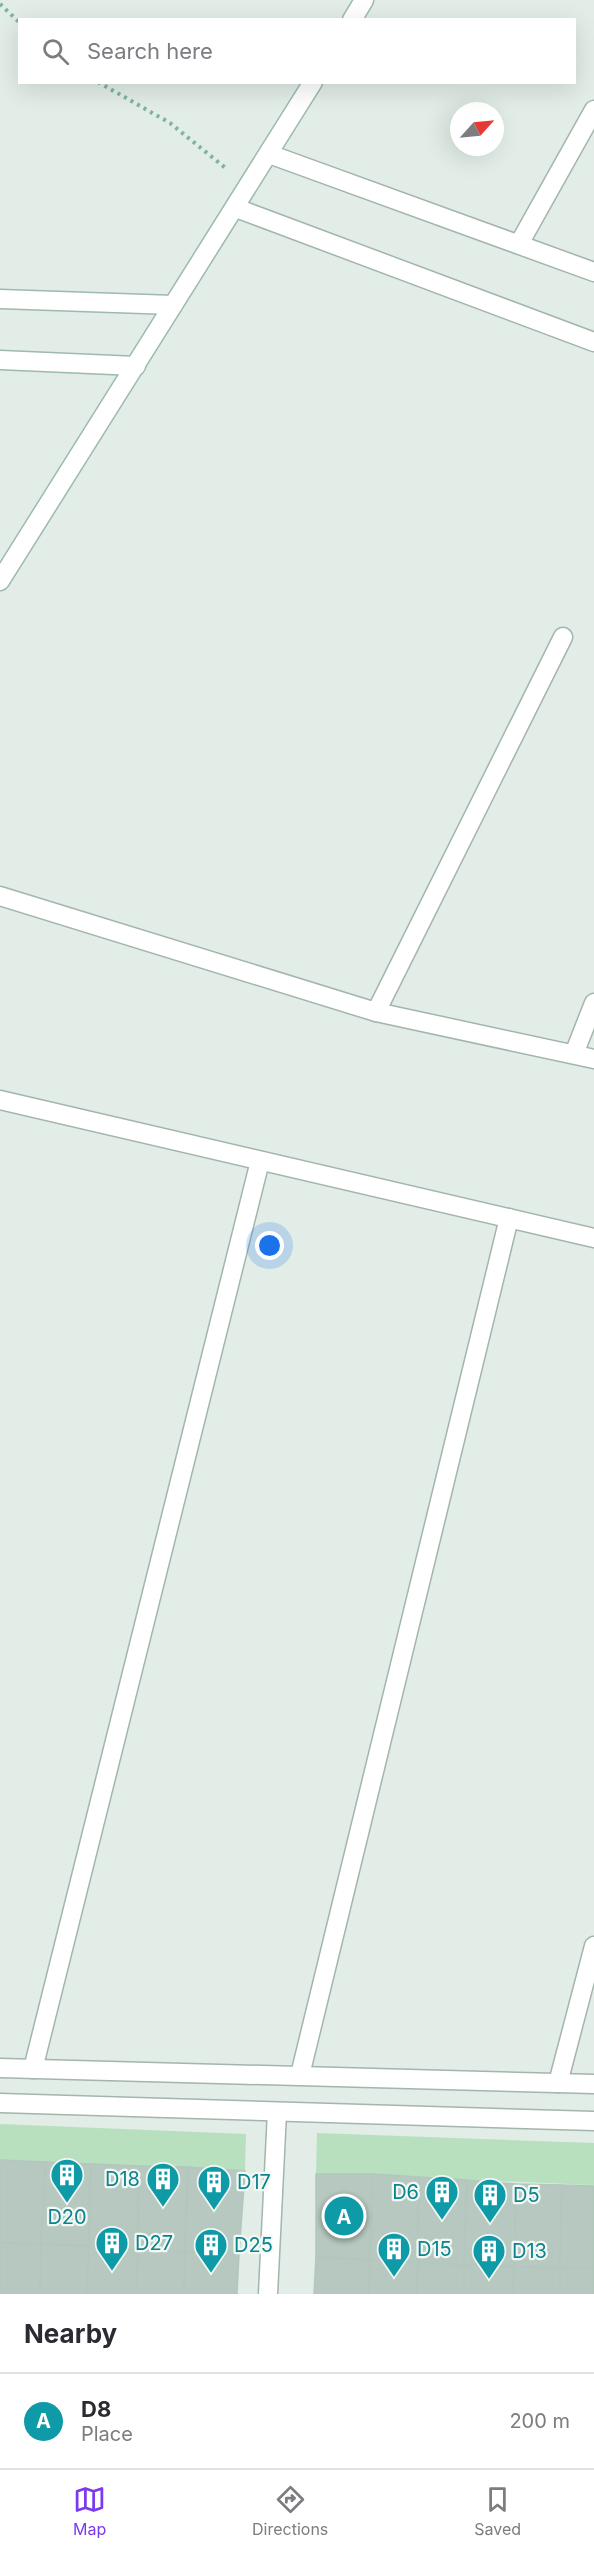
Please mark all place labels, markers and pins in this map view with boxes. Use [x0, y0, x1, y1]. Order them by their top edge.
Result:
building icon: D20 [49, 2157, 85, 2204]
building icon: D18 [145, 2161, 181, 2208]
building icon: D17 [196, 2164, 232, 2211]
place label: D18 [105, 2167, 140, 2191]
place label: D17 [237, 2170, 271, 2194]
building icon: D6 [424, 2174, 460, 2221]
building icon: D5 [472, 2177, 508, 2224]
place label: D6 [392, 2180, 419, 2204]
place label: D5 [513, 2183, 540, 2207]
pin: A [324, 2194, 364, 2238]
place label: D20 [47, 2205, 87, 2229]
building icon: D27 [94, 2225, 130, 2272]
building icon: D25 [193, 2227, 229, 2274]
place label: D27 [135, 2231, 173, 2255]
building icon: D15 [376, 2231, 412, 2278]
place label: D25 [234, 2233, 273, 2257]
building icon: D13 [471, 2233, 507, 2280]
place label: D15 [417, 2237, 452, 2261]
place label: D13 [512, 2239, 547, 2263]

